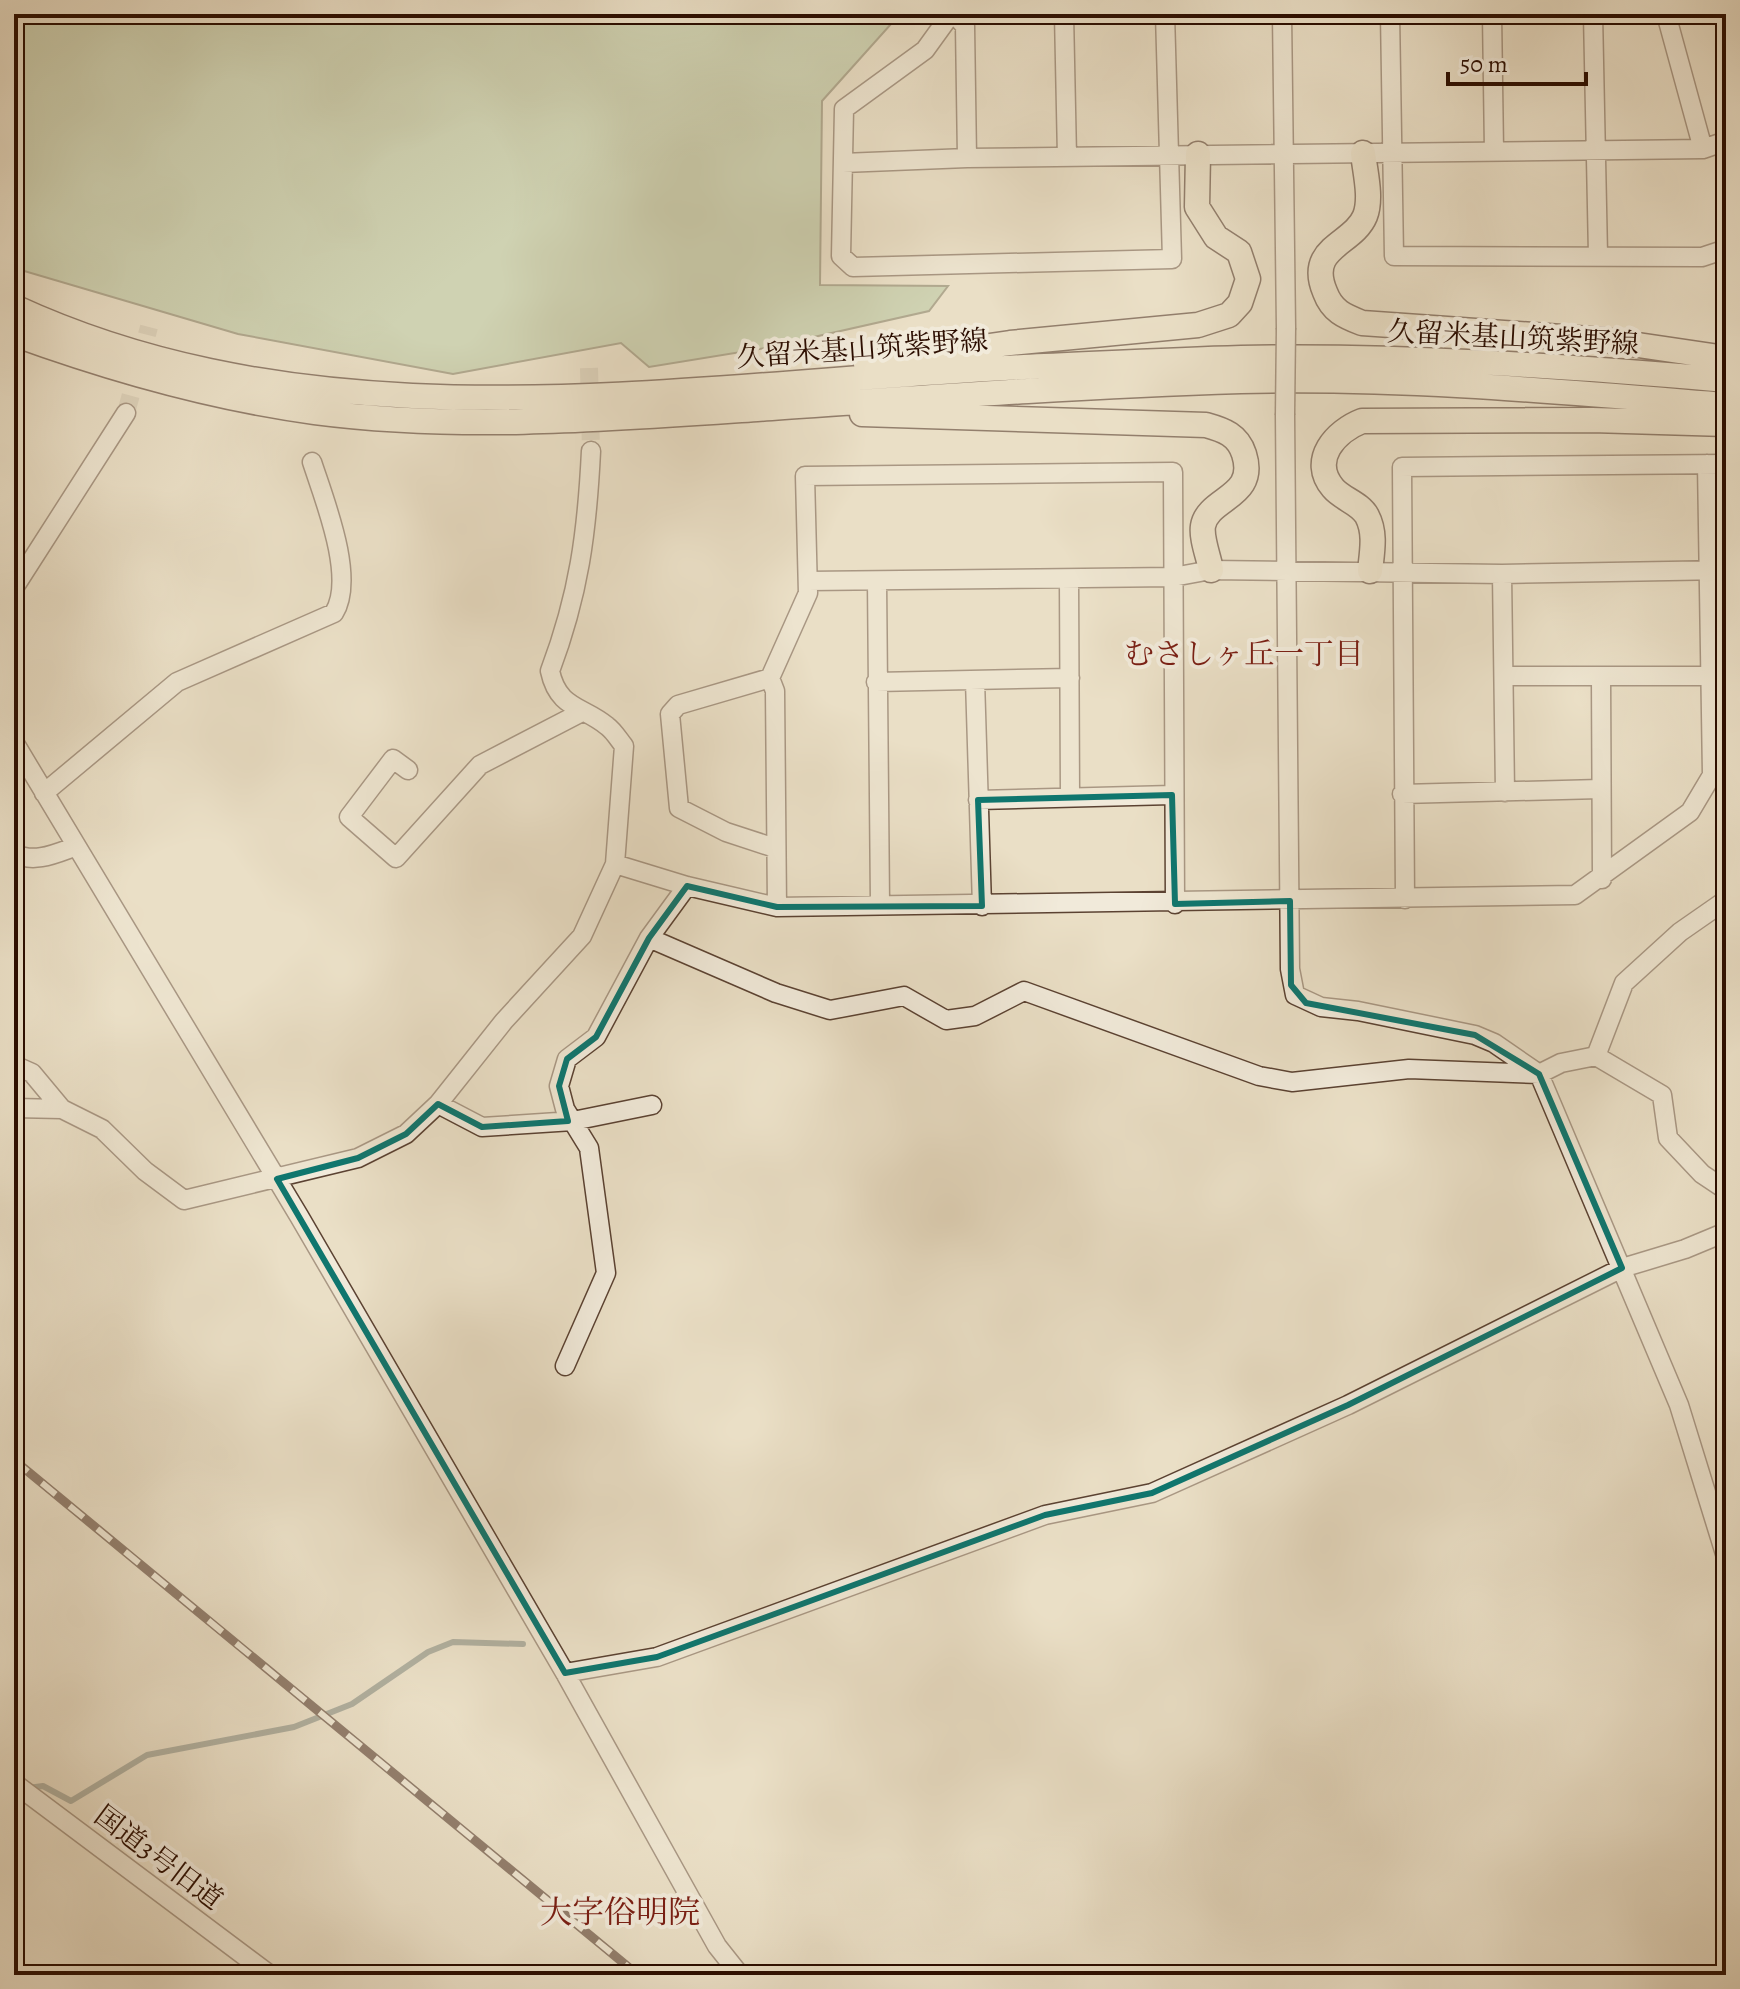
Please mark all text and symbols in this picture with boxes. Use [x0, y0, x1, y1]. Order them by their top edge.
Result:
scale bar [1448, 36, 1586, 86]
text: 50 m [1460, 48, 1508, 80]
street label: 久留米基山筑紫野線 [1386, 312, 1640, 364]
street label: 久留米基山筑紫野線 [735, 321, 989, 377]
district label: むさしヶ丘一丁目 [1124, 634, 1364, 674]
street label: 国道3号旧道 [86, 1797, 230, 1919]
district label: 大字俗明院 [540, 1890, 700, 1934]

